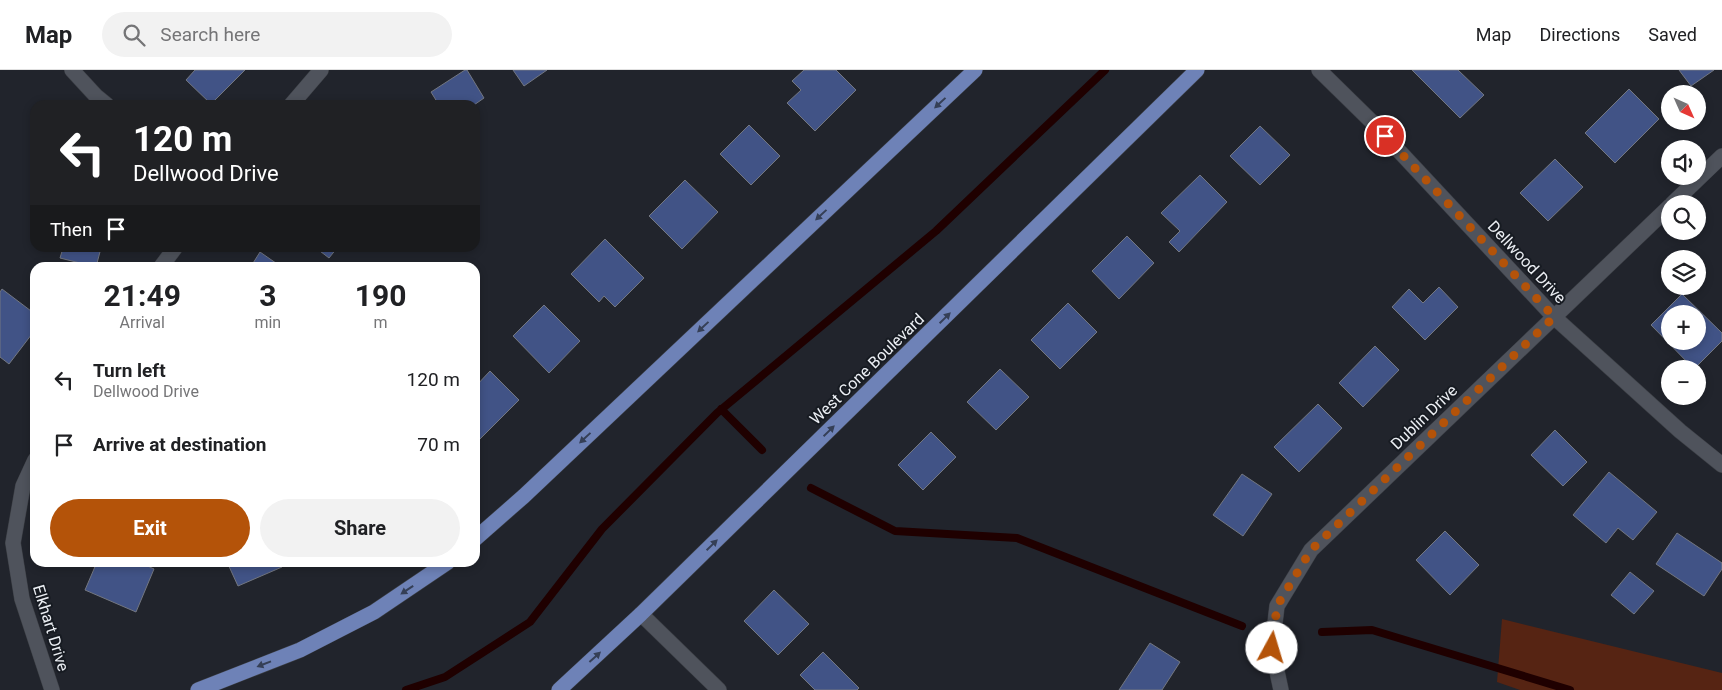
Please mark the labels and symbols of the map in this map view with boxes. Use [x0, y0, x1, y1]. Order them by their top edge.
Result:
north arrow [1661, 85, 1706, 130]
one-way arrow [934, 97, 946, 109]
pin [1364, 115, 1406, 157]
one-way arrow [816, 209, 828, 221]
street label: Dellwood Drive [1484, 217, 1570, 307]
street label: West Cone Boulevard [806, 310, 928, 428]
one-way arrow [939, 312, 951, 324]
one-way arrow [698, 321, 710, 333]
street label: Dublin Drive [1387, 381, 1461, 453]
one-way arrow [822, 425, 834, 437]
one-way arrow [579, 432, 591, 444]
one-way arrow [706, 539, 718, 551]
street label: Elkhart Drive [29, 582, 73, 674]
one-way arrow [401, 585, 414, 594]
position arrow [1245, 621, 1297, 673]
one-way arrow [589, 651, 601, 663]
one-way arrow [256, 661, 271, 669]

